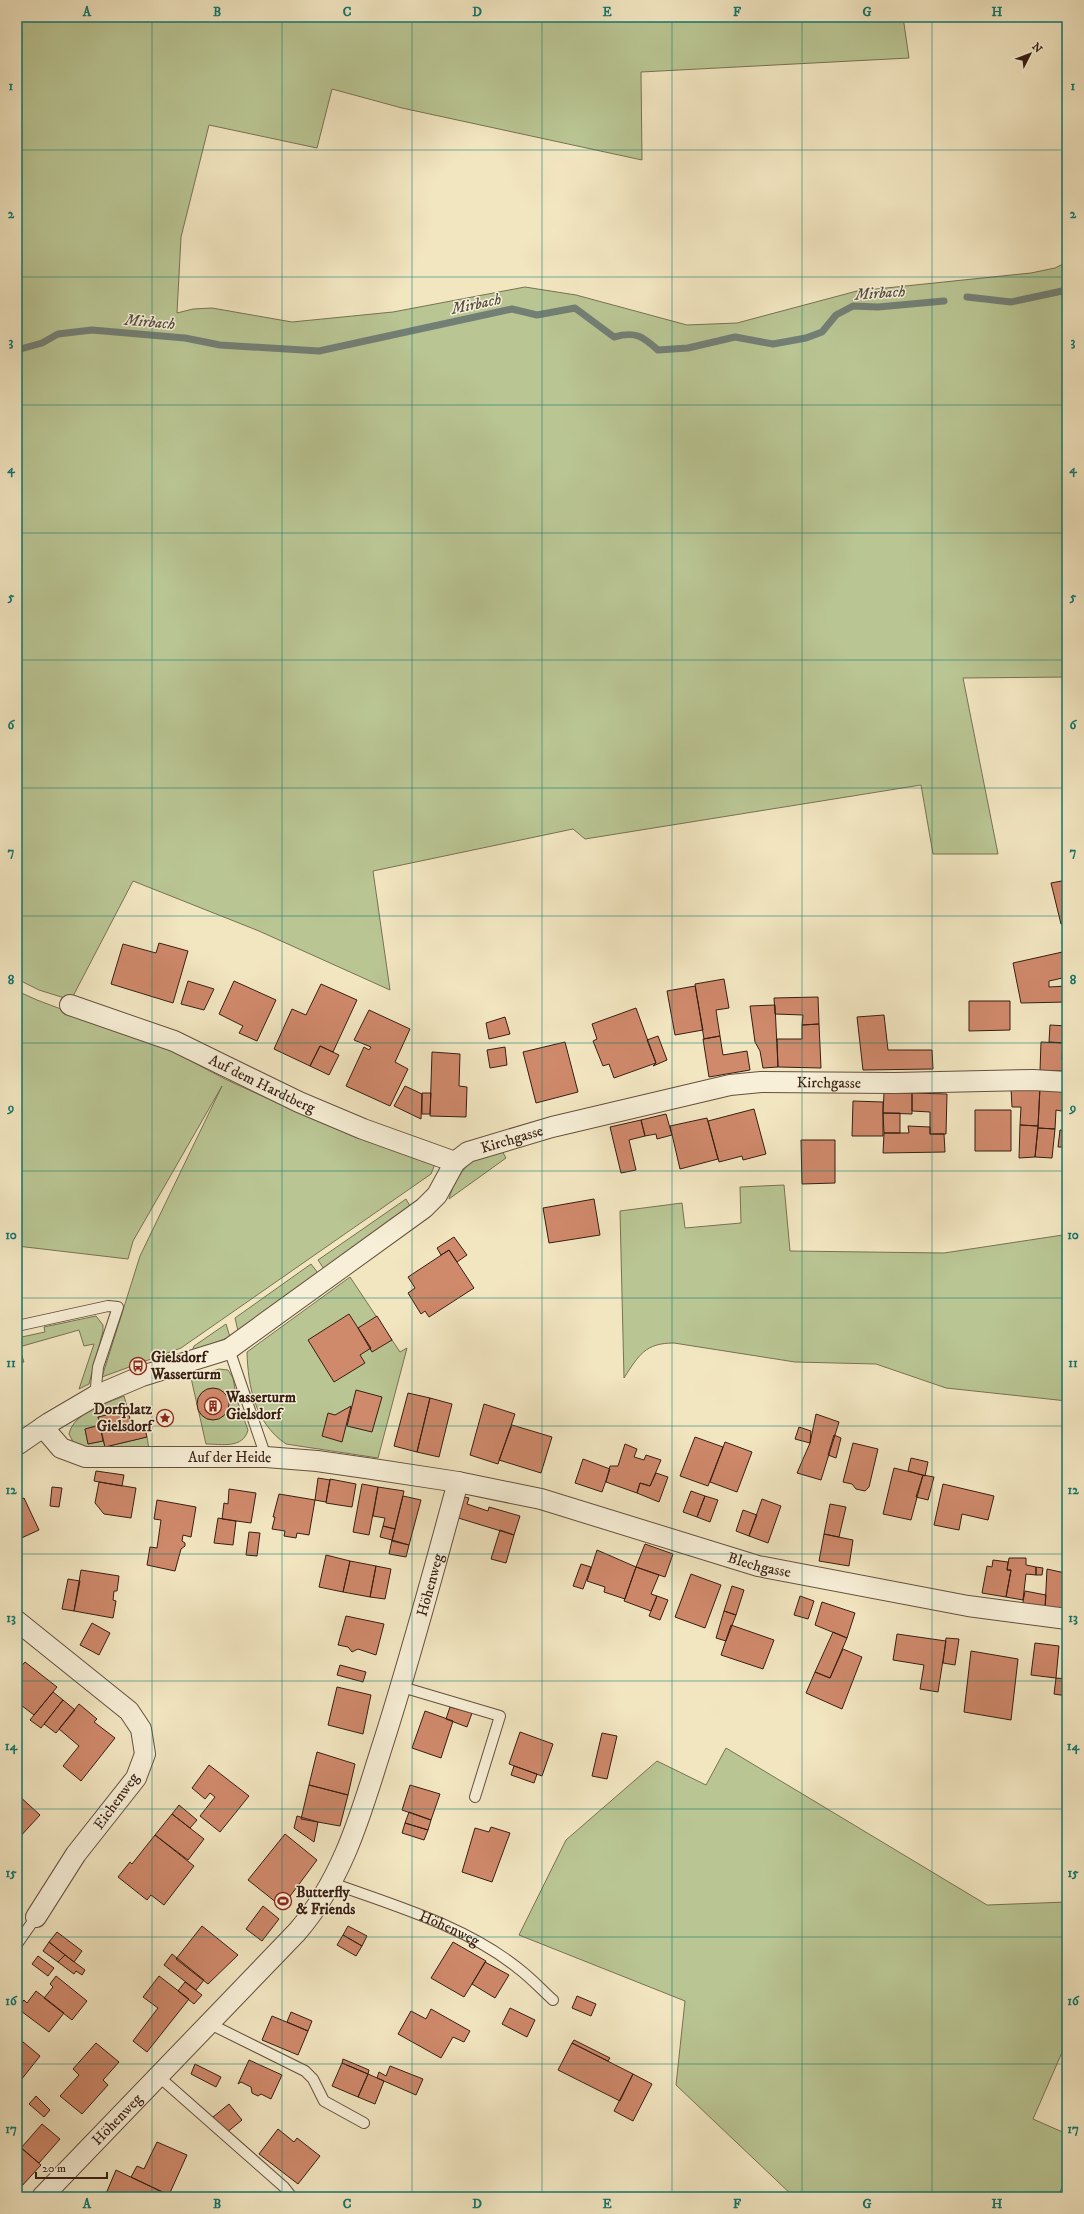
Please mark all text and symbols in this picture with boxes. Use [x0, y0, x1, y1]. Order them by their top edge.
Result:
text: A [82, 4, 92, 20]
text: B [213, 4, 221, 20]
text: C [343, 4, 352, 20]
text: D [472, 4, 482, 20]
text: E [602, 4, 612, 20]
text: F [733, 4, 742, 20]
text: G [862, 4, 872, 20]
text: H [992, 4, 1003, 20]
north arrow [1010, 34, 1050, 74]
text: N [1028, 40, 1045, 56]
text: 1 [9, 78, 14, 94]
text: 1 [1071, 78, 1076, 94]
text: 2 [8, 206, 15, 222]
text: 2 [1070, 206, 1077, 222]
water label: Mirbach [853, 281, 906, 305]
water label: Mirbach [448, 289, 503, 319]
water label: Mirbach [123, 310, 176, 334]
text: 3 [9, 334, 14, 350]
text: 3 [1071, 334, 1076, 350]
text: 4 [6, 461, 15, 478]
text: 4 [1068, 461, 1077, 478]
text: 5 [7, 589, 15, 605]
text: 5 [1069, 589, 1077, 605]
text: 6 [8, 717, 16, 733]
text: 6 [1070, 717, 1078, 733]
text: 7 [8, 844, 15, 860]
text: 7 [1070, 844, 1077, 860]
text: 8 [8, 972, 15, 988]
text: 8 [1070, 972, 1077, 988]
street label: Auf dem Hardtberg [206, 1050, 319, 1118]
street label: Kirchgasse [797, 1073, 861, 1093]
text: 9 [7, 1100, 14, 1116]
text: 9 [1069, 1100, 1076, 1116]
street label: Kirchgasse [478, 1121, 545, 1158]
text: 10 [5, 1227, 17, 1243]
text: 10 [1067, 1227, 1079, 1243]
place label: Gielsdorf Wasserturm [150, 1348, 222, 1384]
text: 11 [6, 1355, 16, 1371]
text: 11 [1068, 1355, 1078, 1371]
bus stop icon: Gielsdorf Wasserturm [128, 1356, 148, 1376]
place label: Wasserturm Gielsdorf [225, 1388, 297, 1424]
building icon: Wasserturm Gielsdorf [203, 1396, 223, 1416]
place label: Dorfplatz Gielsdorf [94, 1400, 155, 1436]
place icon: Dorfplatz Gielsdorf [155, 1408, 175, 1428]
street label: Auf der Heide [188, 1448, 272, 1467]
text: 12 [5, 1482, 17, 1498]
text: 12 [1067, 1482, 1079, 1498]
street label: Blechgasse [725, 1548, 792, 1582]
street label: Höhenweg [412, 1551, 448, 1619]
text: 13 [6, 1610, 16, 1626]
text: 13 [1068, 1610, 1078, 1626]
text: 14 [5, 1738, 18, 1755]
text: 14 [1067, 1738, 1080, 1755]
street label: Eichenweg [89, 1769, 144, 1834]
text: 15 [5, 1865, 17, 1881]
text: 15 [1067, 1865, 1079, 1881]
place label: Butterfly & Friends [296, 1883, 355, 1919]
sports icon: Butterfly & Friends [273, 1891, 293, 1911]
street label: Höhenweg [416, 1906, 484, 1951]
text: 16 [5, 1993, 18, 2009]
text: 16 [1067, 1993, 1080, 2009]
street label: Höhenweg [88, 2089, 147, 2149]
text: 17 [5, 2121, 17, 2137]
text: 17 [1067, 2121, 1079, 2137]
scale bar [36, 2154, 107, 2180]
text: 20 m [42, 2161, 66, 2176]
text: A [82, 2196, 92, 2212]
text: B [213, 2196, 221, 2212]
text: C [343, 2196, 352, 2212]
text: D [472, 2196, 482, 2212]
text: E [602, 2196, 612, 2212]
text: F [733, 2196, 742, 2212]
text: G [862, 2196, 872, 2212]
text: H [992, 2196, 1003, 2212]

